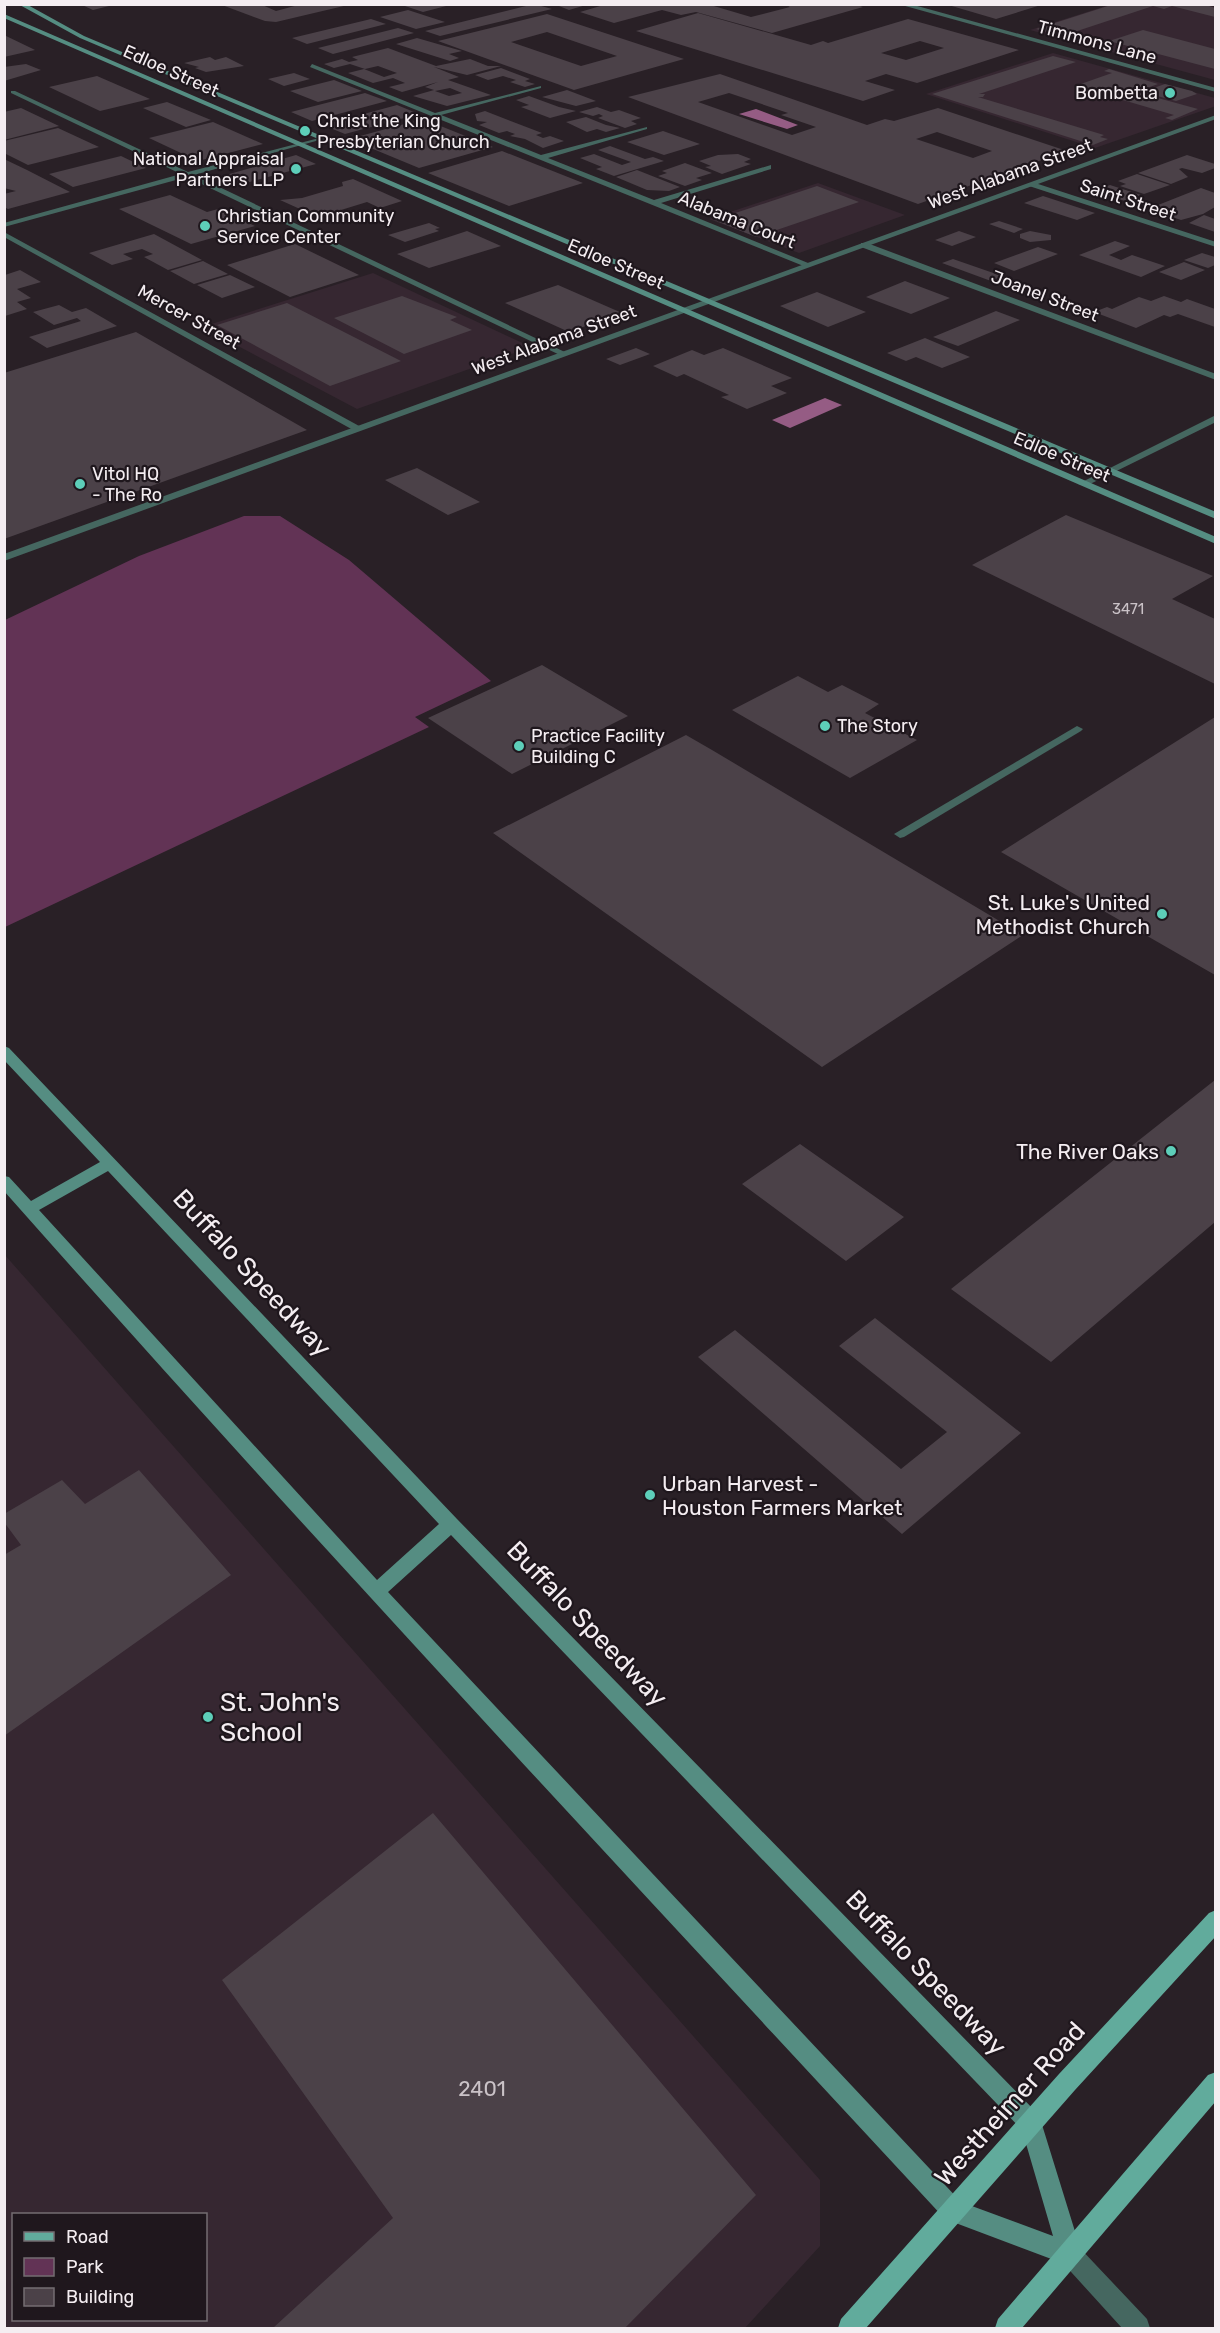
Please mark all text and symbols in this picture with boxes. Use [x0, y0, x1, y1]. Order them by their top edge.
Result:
street label: Timmons Lane [1035, 16, 1159, 68]
street label: Edloe Street [120, 40, 222, 102]
place label: Bombetta [1075, 82, 1158, 104]
marker: Bombetta [1163, 86, 1177, 100]
place label: Christ the King Presbyterian Church [317, 110, 490, 153]
marker: Christ the King Presbyterian Church [298, 124, 312, 138]
street label: West Alabama Street [925, 134, 1095, 214]
place label: National Appraisal Partners LLP [133, 148, 284, 191]
marker: National Appraisal Partners LLP [289, 162, 303, 176]
street label: Saint Street [1077, 174, 1179, 226]
street label: Alabama Court [675, 186, 799, 254]
place label: Christian Community Service Center [217, 205, 394, 248]
marker: Christian Community Service Center [198, 219, 212, 233]
street label: Edloe Street [564, 234, 668, 294]
street label: Joanel Street [988, 265, 1102, 327]
street label: Mercer Street [134, 280, 244, 354]
street label: West Alabama Street [469, 300, 639, 380]
street label: Edloe Street [1010, 427, 1114, 487]
place label: Vitol HQ - The Ro [92, 463, 162, 506]
marker: Vitol HQ - The Ro [73, 477, 87, 491]
house number: 3471 [1112, 600, 1144, 618]
place label: The Story [837, 715, 918, 737]
marker: The Story [818, 719, 832, 733]
place label: Practice Facility Building C [531, 725, 665, 768]
marker: Practice Facility Building C [512, 739, 526, 753]
place label: St. Luke's United Methodist Church [975, 890, 1150, 939]
marker: St. Luke's United Methodist Church [1155, 907, 1169, 921]
place label: The River Oaks [1016, 1139, 1159, 1164]
marker: The River Oaks [1164, 1144, 1178, 1158]
street label: Buffalo Speedway [166, 1183, 338, 1363]
place label: Urban Harvest - Houston Farmers Market [662, 1471, 903, 1520]
marker: Urban Harvest - Houston Farmers Market [643, 1488, 657, 1502]
street label: Buffalo Speedway [500, 1535, 674, 1713]
place label: St. John's School [220, 1687, 340, 1748]
marker: St. John's School [201, 1710, 215, 1724]
street label: Buffalo Speedway [839, 1884, 1013, 2062]
street label: Westheimer Road [928, 2016, 1092, 2192]
house number: 2401 [458, 2076, 506, 2101]
legend [12, 2213, 207, 2321]
text: Road [66, 2226, 109, 2248]
text: Park [66, 2256, 104, 2278]
text: Building [66, 2286, 134, 2308]

